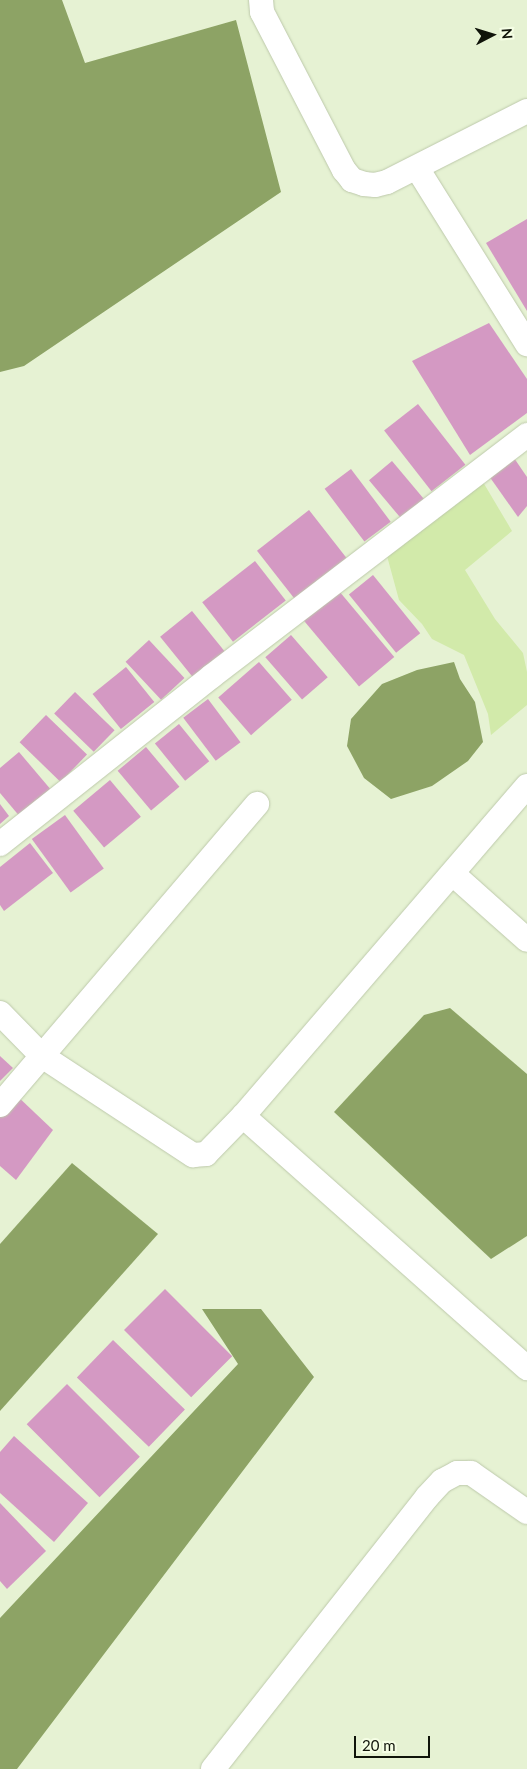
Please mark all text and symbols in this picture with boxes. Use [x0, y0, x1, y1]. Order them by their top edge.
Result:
north arrow [467, 10, 517, 60]
text: N [499, 28, 516, 40]
scale bar [357, 1726, 433, 1758]
text: 20 m [362, 1736, 396, 1754]

